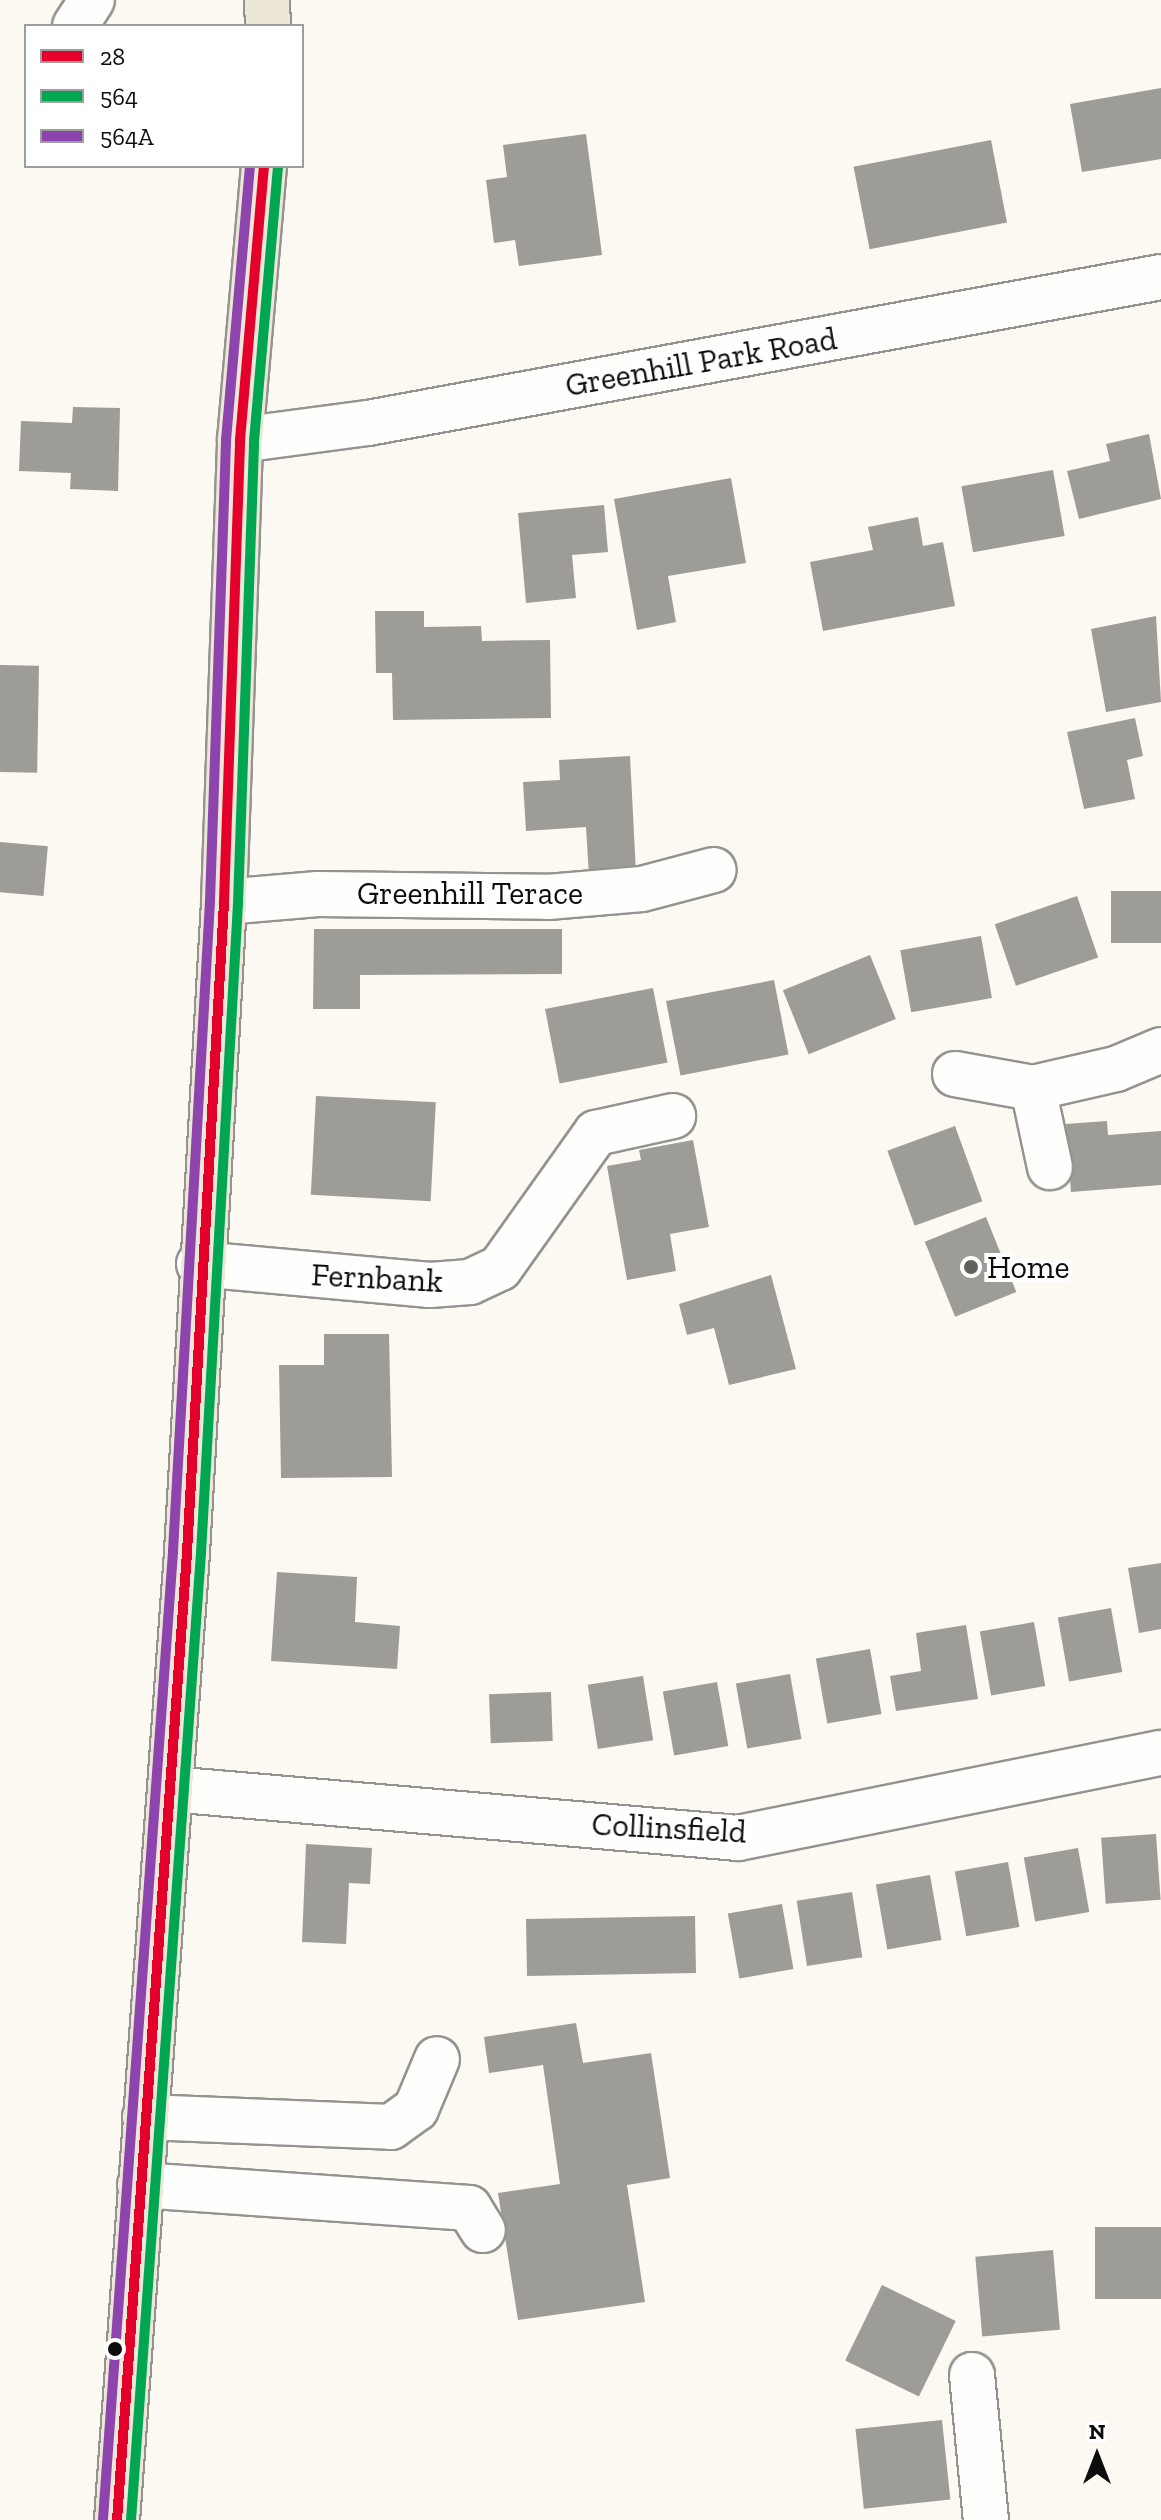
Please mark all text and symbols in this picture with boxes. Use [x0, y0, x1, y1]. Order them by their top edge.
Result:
legend [24, 24, 304, 168]
text: 28 [100, 42, 125, 71]
text: 564 [100, 82, 138, 111]
text: 564A [100, 122, 154, 151]
street label: Greenhill Park Road [562, 319, 840, 405]
street label: Greenhill Terace [357, 874, 583, 912]
place label: Home [987, 1248, 1069, 1286]
street label: Fernbank [310, 1255, 444, 1301]
marker: Home [962, 1258, 980, 1276]
street label: Collinsfield [591, 1805, 747, 1851]
unlabelled marker [107, 2341, 123, 2357]
north arrow [1057, 2416, 1137, 2496]
text: N [1089, 2418, 1105, 2445]

